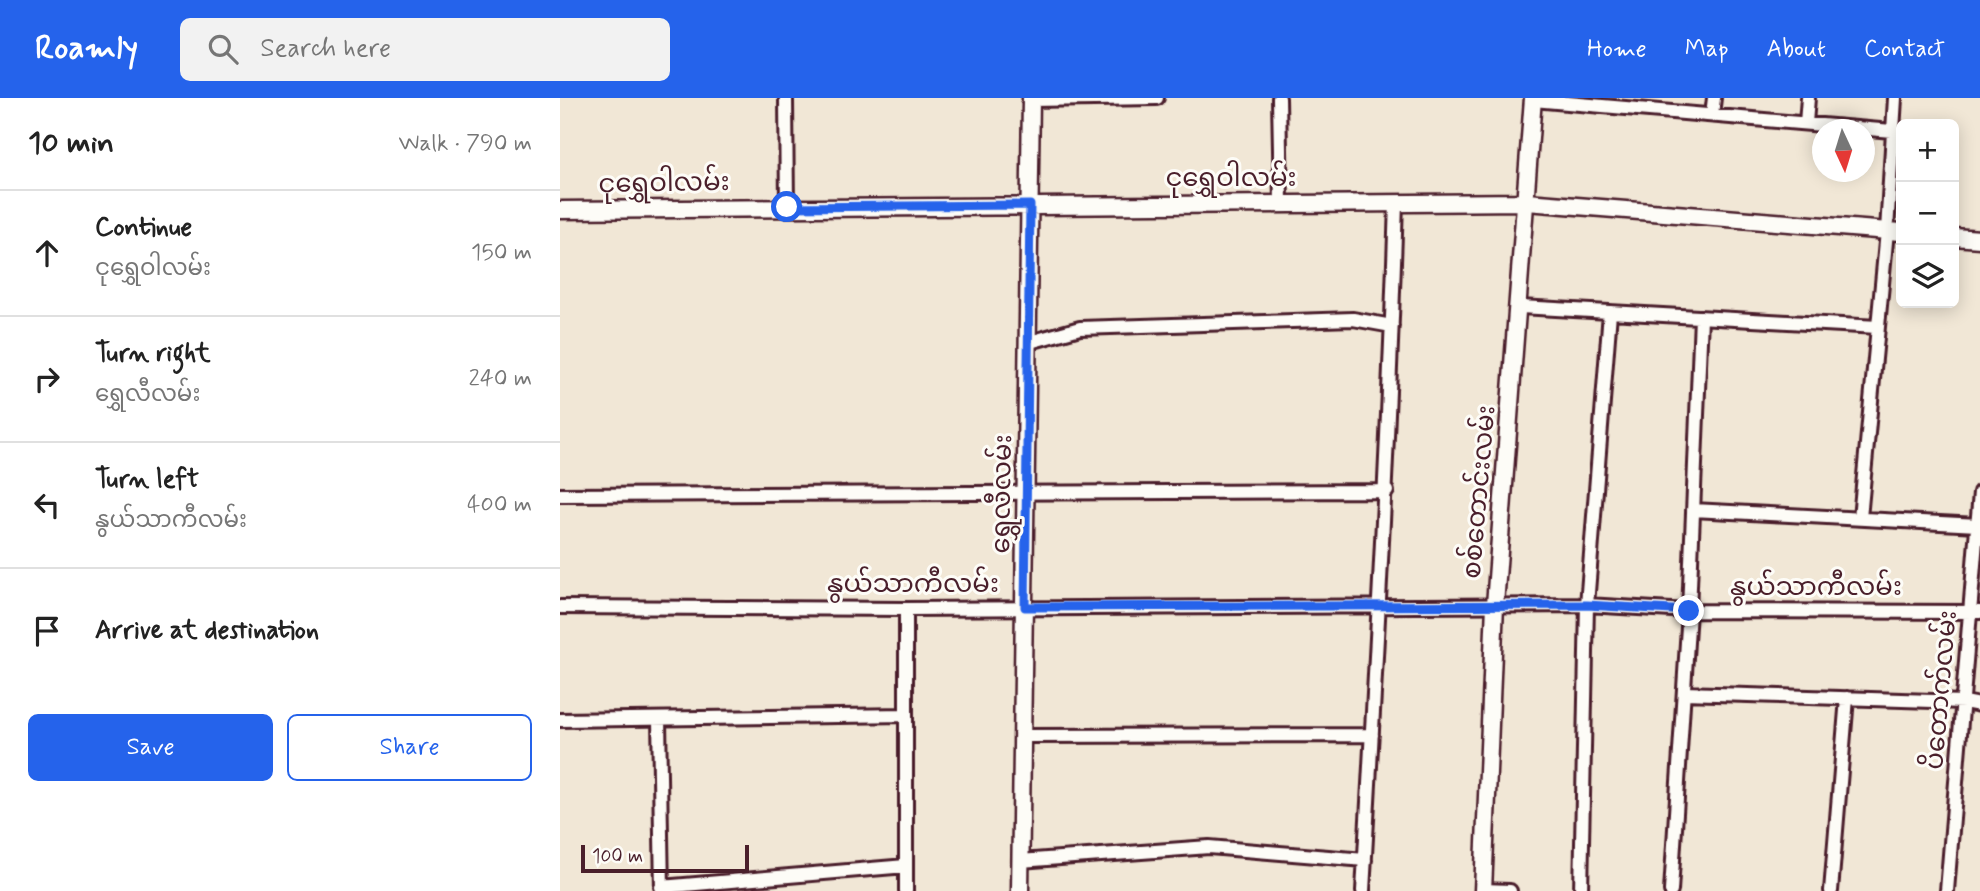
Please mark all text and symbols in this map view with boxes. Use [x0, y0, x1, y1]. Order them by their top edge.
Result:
search box [180, 18, 670, 81]
text: Roamly [35, 27, 138, 71]
icon: search [204, 30, 242, 68]
text: Search here [260, 32, 391, 66]
text: Home [1587, 34, 1647, 65]
text: Map [1685, 34, 1729, 65]
text: About [1767, 34, 1826, 65]
text: Contact [1864, 34, 1945, 65]
north arrow [1812, 119, 1875, 182]
map controls [1896, 119, 1959, 308]
button: + [1896, 119, 1959, 182]
text: 10 min [28, 124, 114, 163]
text: Walk · 790 m [399, 129, 532, 159]
street label: ငုရွှေဝါလမ်း [1165, 160, 1297, 198]
street label: ငုရွှေဝါလမ်း [598, 164, 730, 204]
button: − [1896, 182, 1959, 245]
route start [771, 191, 802, 222]
text: Continue [95, 211, 192, 245]
icon: ahead [28, 234, 66, 272]
text: 150 m [471, 238, 532, 268]
button: layers [1896, 245, 1959, 308]
text: ငုရွှေဝါလမ်း [95, 254, 211, 284]
text: Turn right [95, 337, 211, 371]
icon: right [28, 360, 66, 398]
text: 240 m [468, 364, 532, 394]
text: ရွှေလီလမ်း [95, 380, 200, 410]
street label: စစ်တောင်းလမ်း [1453, 404, 1505, 580]
street label: ရွှေလီလမ်း [983, 434, 1023, 554]
text: Turn left [95, 463, 199, 497]
icon: left [28, 486, 66, 524]
text: 400 m [467, 490, 532, 520]
text: နွယ်သာကီလမ်း [95, 506, 247, 536]
street label: နွယ်သာကီလမ်း [827, 566, 999, 603]
street label: နွယ်သာကီလမ်း [1730, 569, 1902, 606]
route end [1673, 595, 1704, 626]
street label: ပိတောက်လမ်း [1916, 609, 1966, 771]
icon: arrive [28, 612, 66, 650]
text: Arrive at destination [95, 614, 319, 648]
button: Save [28, 714, 273, 781]
button: Share [287, 714, 532, 781]
scale bar [581, 842, 749, 874]
text: 100 m [592, 844, 643, 869]

